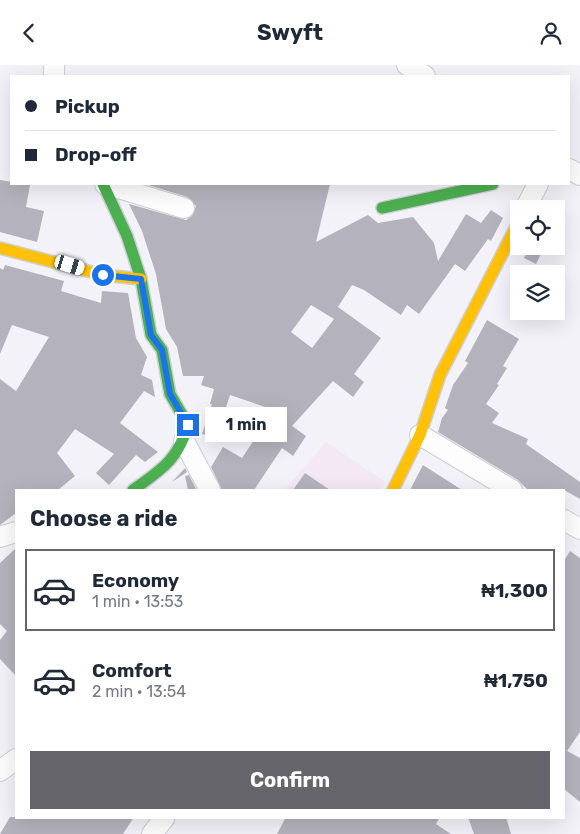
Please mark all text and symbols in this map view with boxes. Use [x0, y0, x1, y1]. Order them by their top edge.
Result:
icon: back [15, 19, 43, 47]
text: Swyft [257, 19, 323, 46]
icon: person [537, 19, 565, 47]
text: Pickup [55, 95, 120, 118]
text: Drop-off [55, 143, 137, 166]
map controls [510, 200, 565, 320]
button: locate [510, 200, 565, 255]
car [53, 253, 86, 277]
route start [92, 264, 114, 286]
button: layers [510, 265, 565, 320]
callout: 1 min [206, 407, 288, 443]
route end [177, 414, 199, 436]
text: 1 min [226, 415, 266, 434]
text: Choose a ride [30, 505, 177, 532]
icon: car [32, 568, 77, 613]
text: Economy [92, 569, 179, 592]
text: ₦1,300 [481, 579, 548, 602]
text: 1 min · 13:53 [92, 592, 183, 611]
icon: car [32, 658, 77, 703]
text: Comfort [92, 659, 172, 682]
text: ₦1,750 [484, 669, 548, 692]
text: 2 min · 13:54 [92, 682, 186, 701]
button: Confirm [30, 751, 550, 809]

